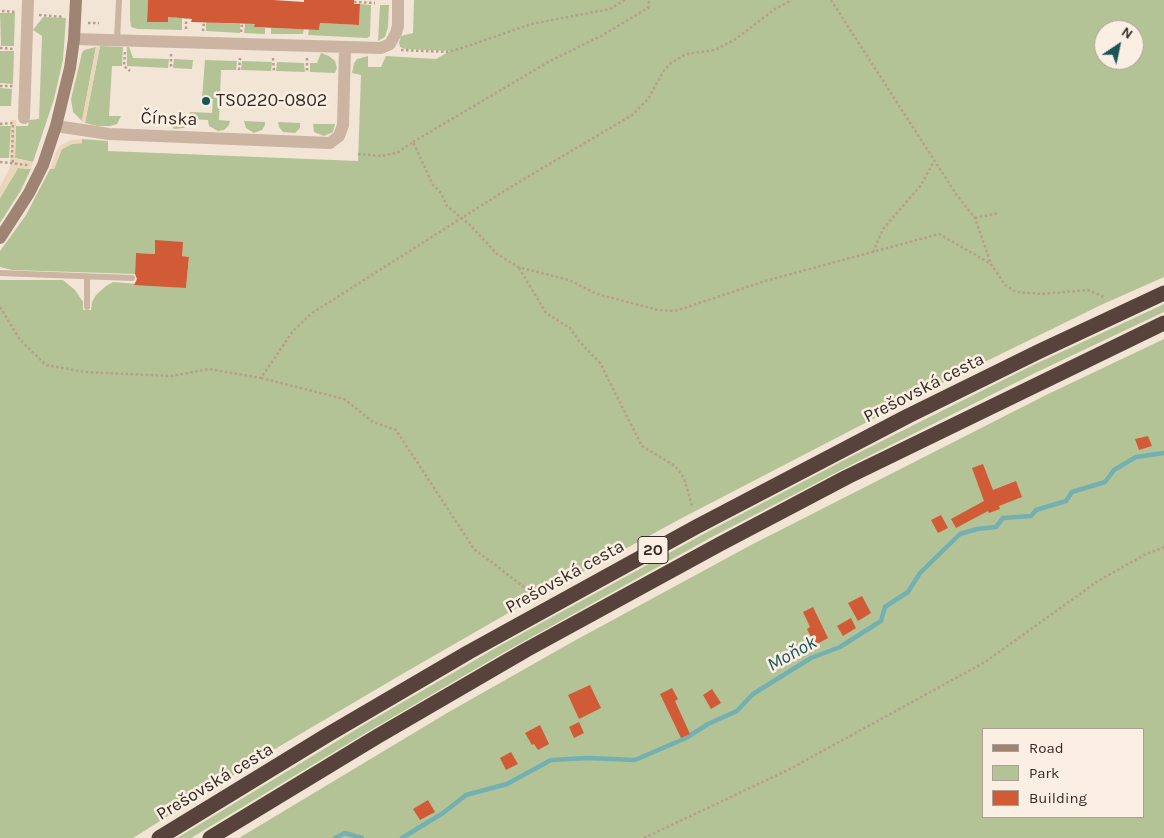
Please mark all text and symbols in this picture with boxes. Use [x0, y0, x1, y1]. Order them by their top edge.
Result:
north arrow [1094, 20, 1144, 70]
text: N [1118, 23, 1136, 43]
place label: TS0220-0802 [216, 90, 327, 112]
marker: TS0220-0802 [200, 95, 212, 107]
street label: Čínska [140, 107, 198, 131]
street label: Prešovská cesta [860, 348, 988, 428]
street label: Prešovská cesta [502, 535, 628, 619]
road number: 20 [638, 536, 668, 564]
water label: Moňok [763, 631, 821, 677]
legend [982, 728, 1144, 818]
street label: Prešovská cesta [153, 739, 277, 825]
text: Road [1029, 739, 1064, 757]
text: Park [1029, 764, 1059, 782]
text: Building [1029, 789, 1087, 807]

